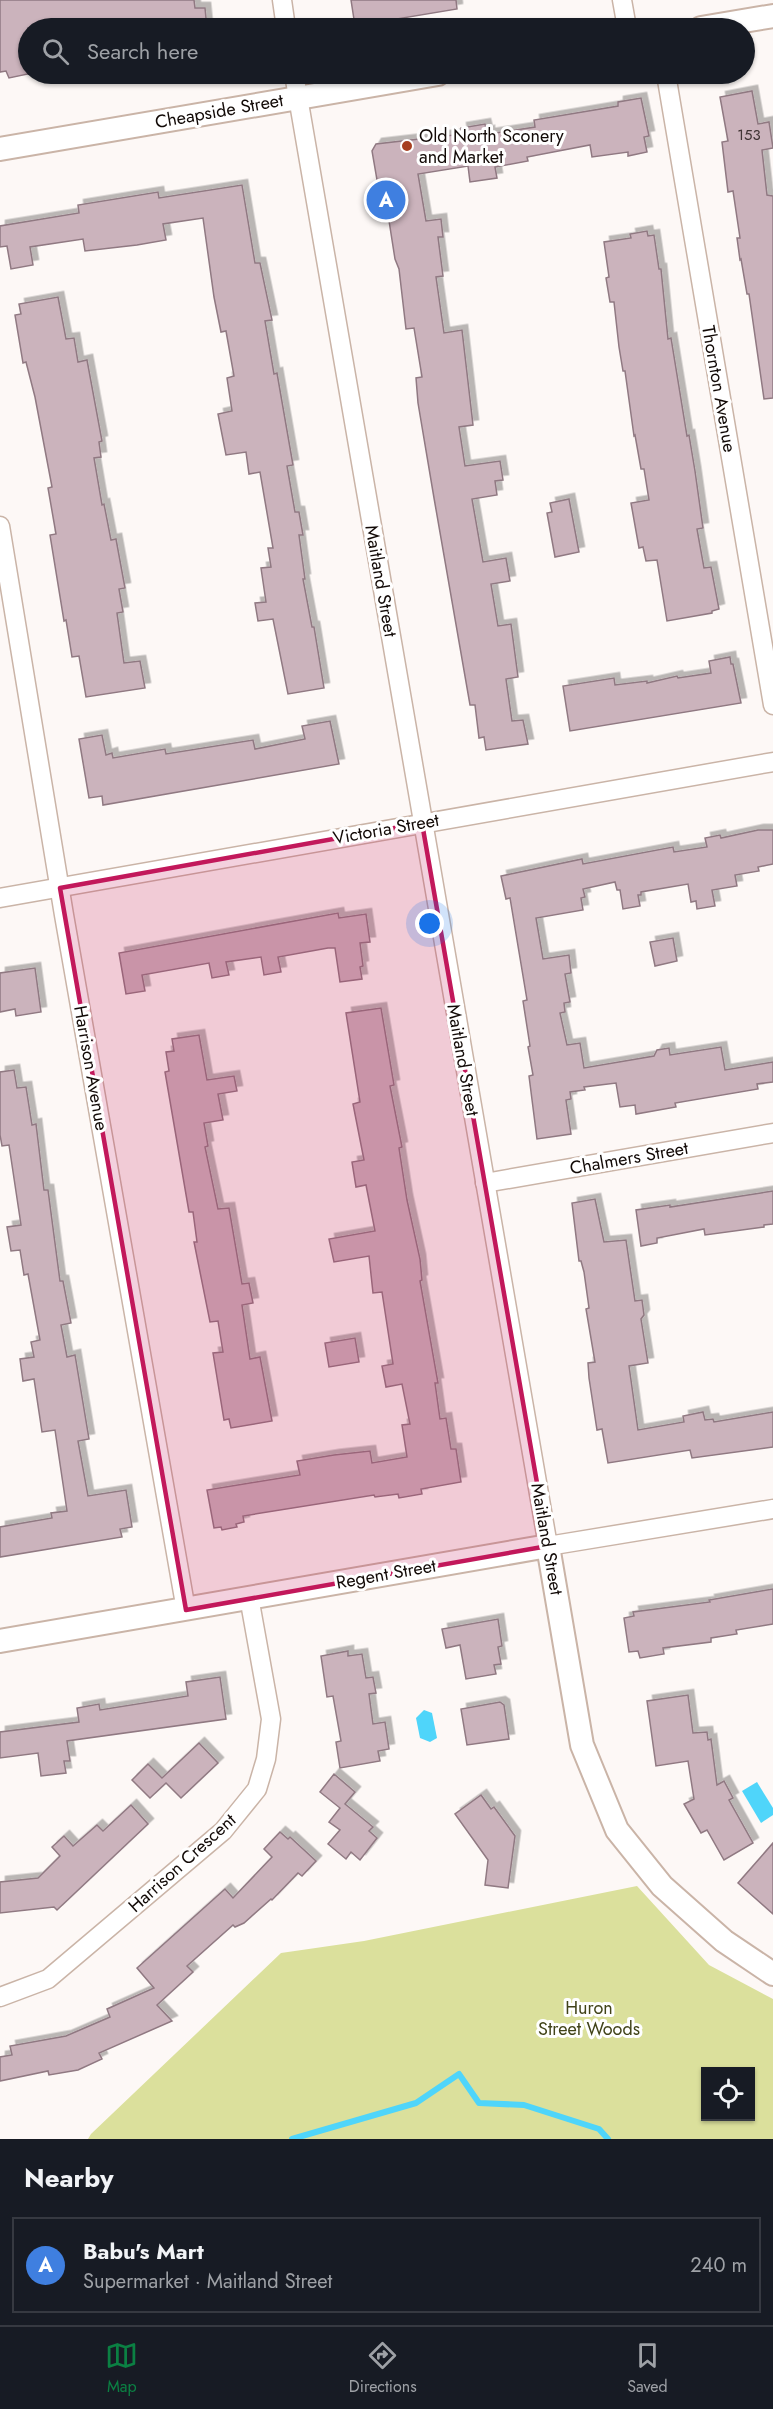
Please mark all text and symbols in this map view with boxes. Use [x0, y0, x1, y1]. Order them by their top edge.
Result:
search box [18, 18, 755, 84]
icon: search [39, 35, 72, 68]
text: Search here [87, 35, 198, 67]
street label: Cheapside Street [153, 87, 286, 135]
place label: Old North Sconery and Market [419, 123, 564, 170]
house number: 153 [737, 124, 761, 146]
marker: Old North Sconery and Market [400, 139, 414, 153]
pin: A [366, 178, 406, 222]
street label: Thornton Avenue [695, 324, 743, 454]
street label: Maitland Street [358, 523, 404, 640]
street label: Victoria Street [331, 807, 442, 851]
your location [415, 909, 444, 938]
street label: Maitland Street [440, 1002, 486, 1119]
street label: Harrison Avenue [67, 1003, 115, 1133]
street label: Chalmers Street [568, 1135, 691, 1181]
street label: Maitland Street [524, 1481, 570, 1598]
street label: Regent Street [334, 1552, 439, 1596]
street label: Harrison Crescent [122, 1807, 242, 1918]
park label: Huron Street Woods [538, 1995, 640, 2042]
map controls [701, 2067, 755, 2121]
button: locate [701, 2067, 755, 2121]
text: Nearby [24, 2159, 113, 2197]
text: Babu's Mart [83, 2235, 204, 2267]
text: A [38, 2251, 53, 2280]
text: 240 m [690, 2251, 747, 2280]
text: Supermarket · Maitland Street [83, 2267, 332, 2296]
tab: Map [105, 2339, 138, 2398]
tab: Directions [349, 2339, 417, 2398]
tab: Saved [627, 2339, 668, 2398]

